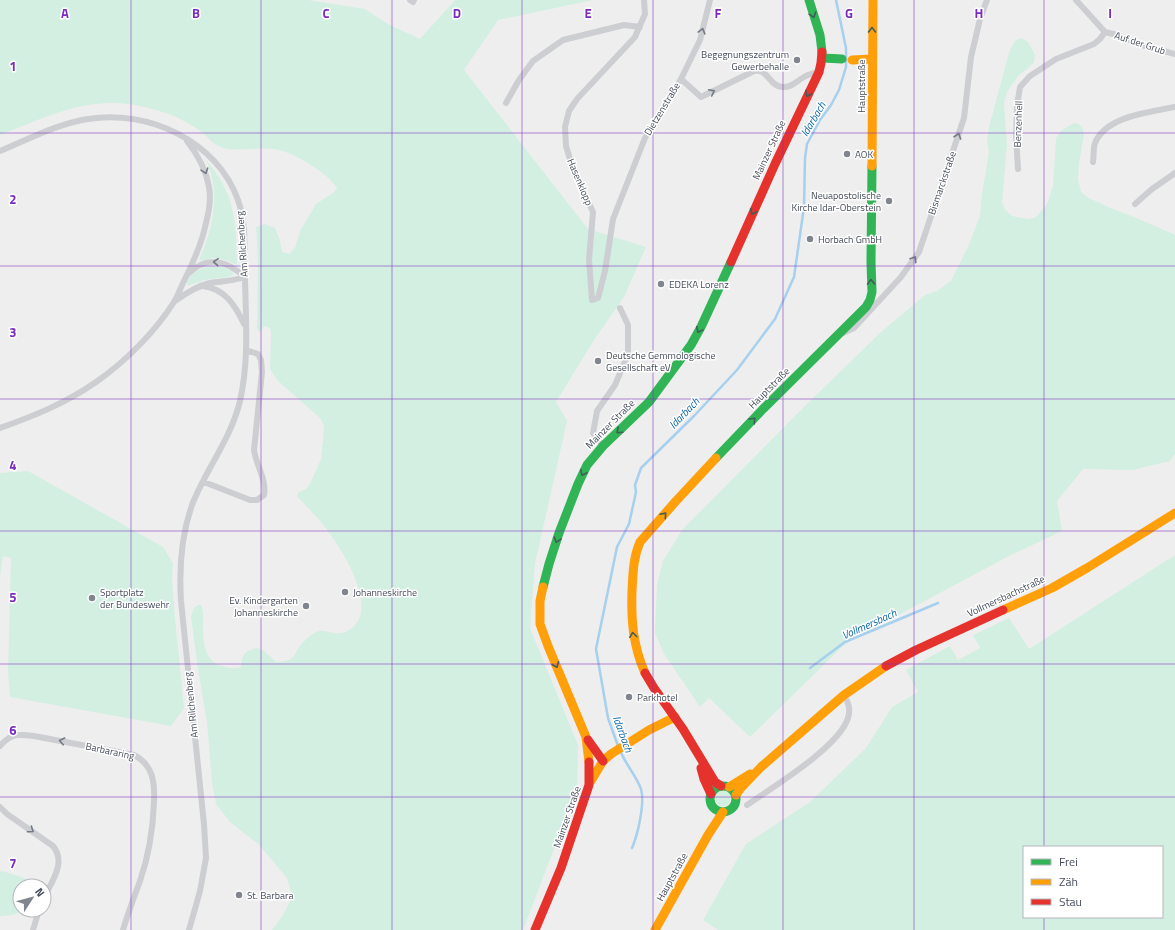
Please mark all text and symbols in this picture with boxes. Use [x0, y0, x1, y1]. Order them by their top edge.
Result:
text: A [61, 3, 69, 23]
text: B [192, 3, 200, 23]
text: C [322, 3, 330, 23]
text: D [453, 3, 461, 23]
text: E [584, 3, 592, 23]
text: F [715, 3, 722, 23]
text: G [845, 3, 853, 23]
text: H [975, 3, 983, 23]
text: I [1108, 3, 1112, 23]
one-way arrow [808, 11, 817, 18]
one-way arrow [697, 27, 706, 34]
one-way arrow [868, 27, 876, 33]
street label: Auf der Grub [1112, 28, 1168, 58]
place label: Begegnungszentrum Gewerbehalle [701, 47, 789, 74]
marker: Begegnungszentrum Gewerbehalle [792, 55, 802, 65]
text: 1 [9, 56, 17, 76]
street label: Hauptstraße [854, 59, 869, 113]
street label: Dietzenstraße [640, 80, 684, 138]
one-way arrow [707, 89, 715, 97]
one-way arrow [805, 90, 813, 97]
water label: Idarbach [796, 98, 830, 139]
street label: Benzenhell [1010, 100, 1026, 148]
street label: Mainzer Straße [749, 118, 789, 182]
one-way arrow [953, 133, 961, 140]
place label: AOK [855, 147, 873, 162]
marker: AOK [842, 149, 852, 159]
street label: Bismarckstraße [924, 149, 960, 217]
street label: Hasenklopp [563, 156, 597, 208]
one-way arrow [200, 168, 209, 175]
place label: Neuapostolische Kirche Idar-Oberstein [792, 188, 881, 215]
text: 2 [9, 189, 17, 209]
marker: Neuapostolische Kirche Idar-Oberstein [884, 196, 894, 206]
one-way arrow [750, 208, 758, 215]
street label: Am Rilchenberg [232, 210, 252, 278]
place label: Horbach GmbH [818, 232, 882, 247]
marker: Horbach GmbH [805, 234, 815, 244]
one-way arrow [909, 256, 916, 263]
one-way arrow [213, 258, 220, 267]
place label: EDEKA Lorenz [669, 277, 729, 292]
marker: EDEKA Lorenz [656, 279, 666, 289]
one-way arrow [867, 279, 876, 285]
text: 3 [9, 322, 17, 342]
one-way arrow [697, 326, 704, 333]
place label: Deutsche Gemmologische Gesellschaft eV [606, 348, 716, 375]
marker: Deutsche Gemmologische Gesellschaft eV [593, 356, 603, 366]
street label: Hauptstraße [745, 364, 793, 412]
water label: Idarbach [665, 393, 703, 432]
street label: Mainzer Straße [582, 396, 638, 452]
one-way arrow [748, 417, 755, 425]
one-way arrow [616, 427, 623, 434]
text: 4 [9, 455, 17, 475]
one-way arrow [580, 468, 588, 476]
one-way arrow [659, 512, 666, 520]
one-way arrow [553, 537, 562, 544]
street label: Vollmersbachstraße [965, 571, 1047, 621]
place label: Sportplatz der Bundeswehr [100, 585, 170, 612]
place label: Johanneskirche [353, 585, 417, 600]
text: 5 [9, 587, 17, 607]
marker: Johanneskirche [340, 587, 350, 597]
marker: Sportplatz der Bundeswehr [87, 593, 97, 603]
place label: Ev. Kindergarten Johanneskirche [229, 593, 298, 620]
marker: Ev. Kindergarten Johanneskirche [301, 601, 311, 611]
water label: Vollmersbach [839, 605, 899, 643]
one-way arrow [629, 632, 638, 638]
one-way arrow [551, 661, 559, 668]
street label: Am Rilchenberg [180, 671, 202, 739]
place label: Parkhotel [637, 690, 678, 705]
marker: Parkhotel [624, 692, 634, 702]
water label: Idarbach [609, 713, 637, 755]
text: 6 [9, 720, 17, 740]
one-way arrow [59, 737, 65, 745]
street label: Barbararing [84, 739, 136, 763]
street label: Mainzer Straße [549, 784, 585, 850]
one-way arrow [27, 825, 34, 833]
legend [1023, 846, 1163, 918]
street label: Hauptstraße [653, 850, 691, 904]
text: Frei [1059, 852, 1078, 871]
text: 7 [9, 853, 17, 873]
text: Zäh [1059, 872, 1078, 891]
north arrow [12, 878, 52, 918]
text: N [31, 884, 49, 900]
place label: St. Barbara [247, 888, 294, 903]
marker: St. Barbara [234, 890, 244, 900]
text: Stau [1059, 892, 1082, 911]

